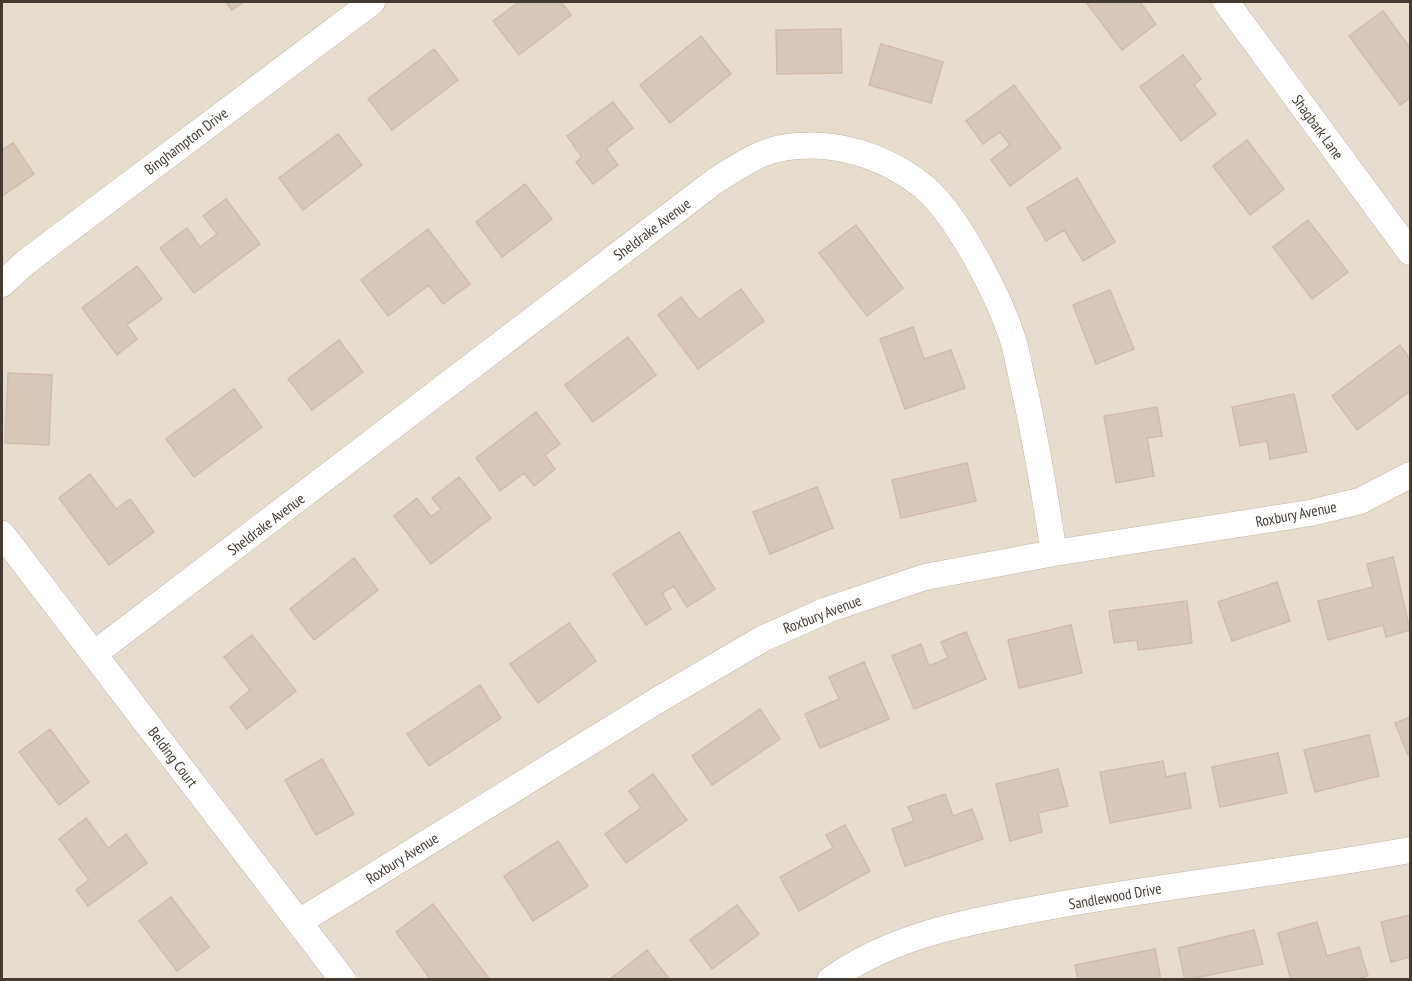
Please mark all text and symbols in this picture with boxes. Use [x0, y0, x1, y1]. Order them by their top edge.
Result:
street label: Shagbark Lane [1288, 91, 1348, 163]
street label: Binghampton Drive [140, 103, 232, 179]
street label: Sheldrake Avenue [610, 194, 694, 264]
street label: Sheldrake Avenue [224, 489, 308, 559]
street label: Roxbury Avenue [1254, 497, 1338, 531]
street label: Roxbury Avenue [780, 590, 864, 638]
street label: Belding Court [144, 723, 202, 791]
street label: Roxbury Avenue [362, 828, 442, 888]
street label: Sandlewood Drive [1067, 879, 1163, 913]

